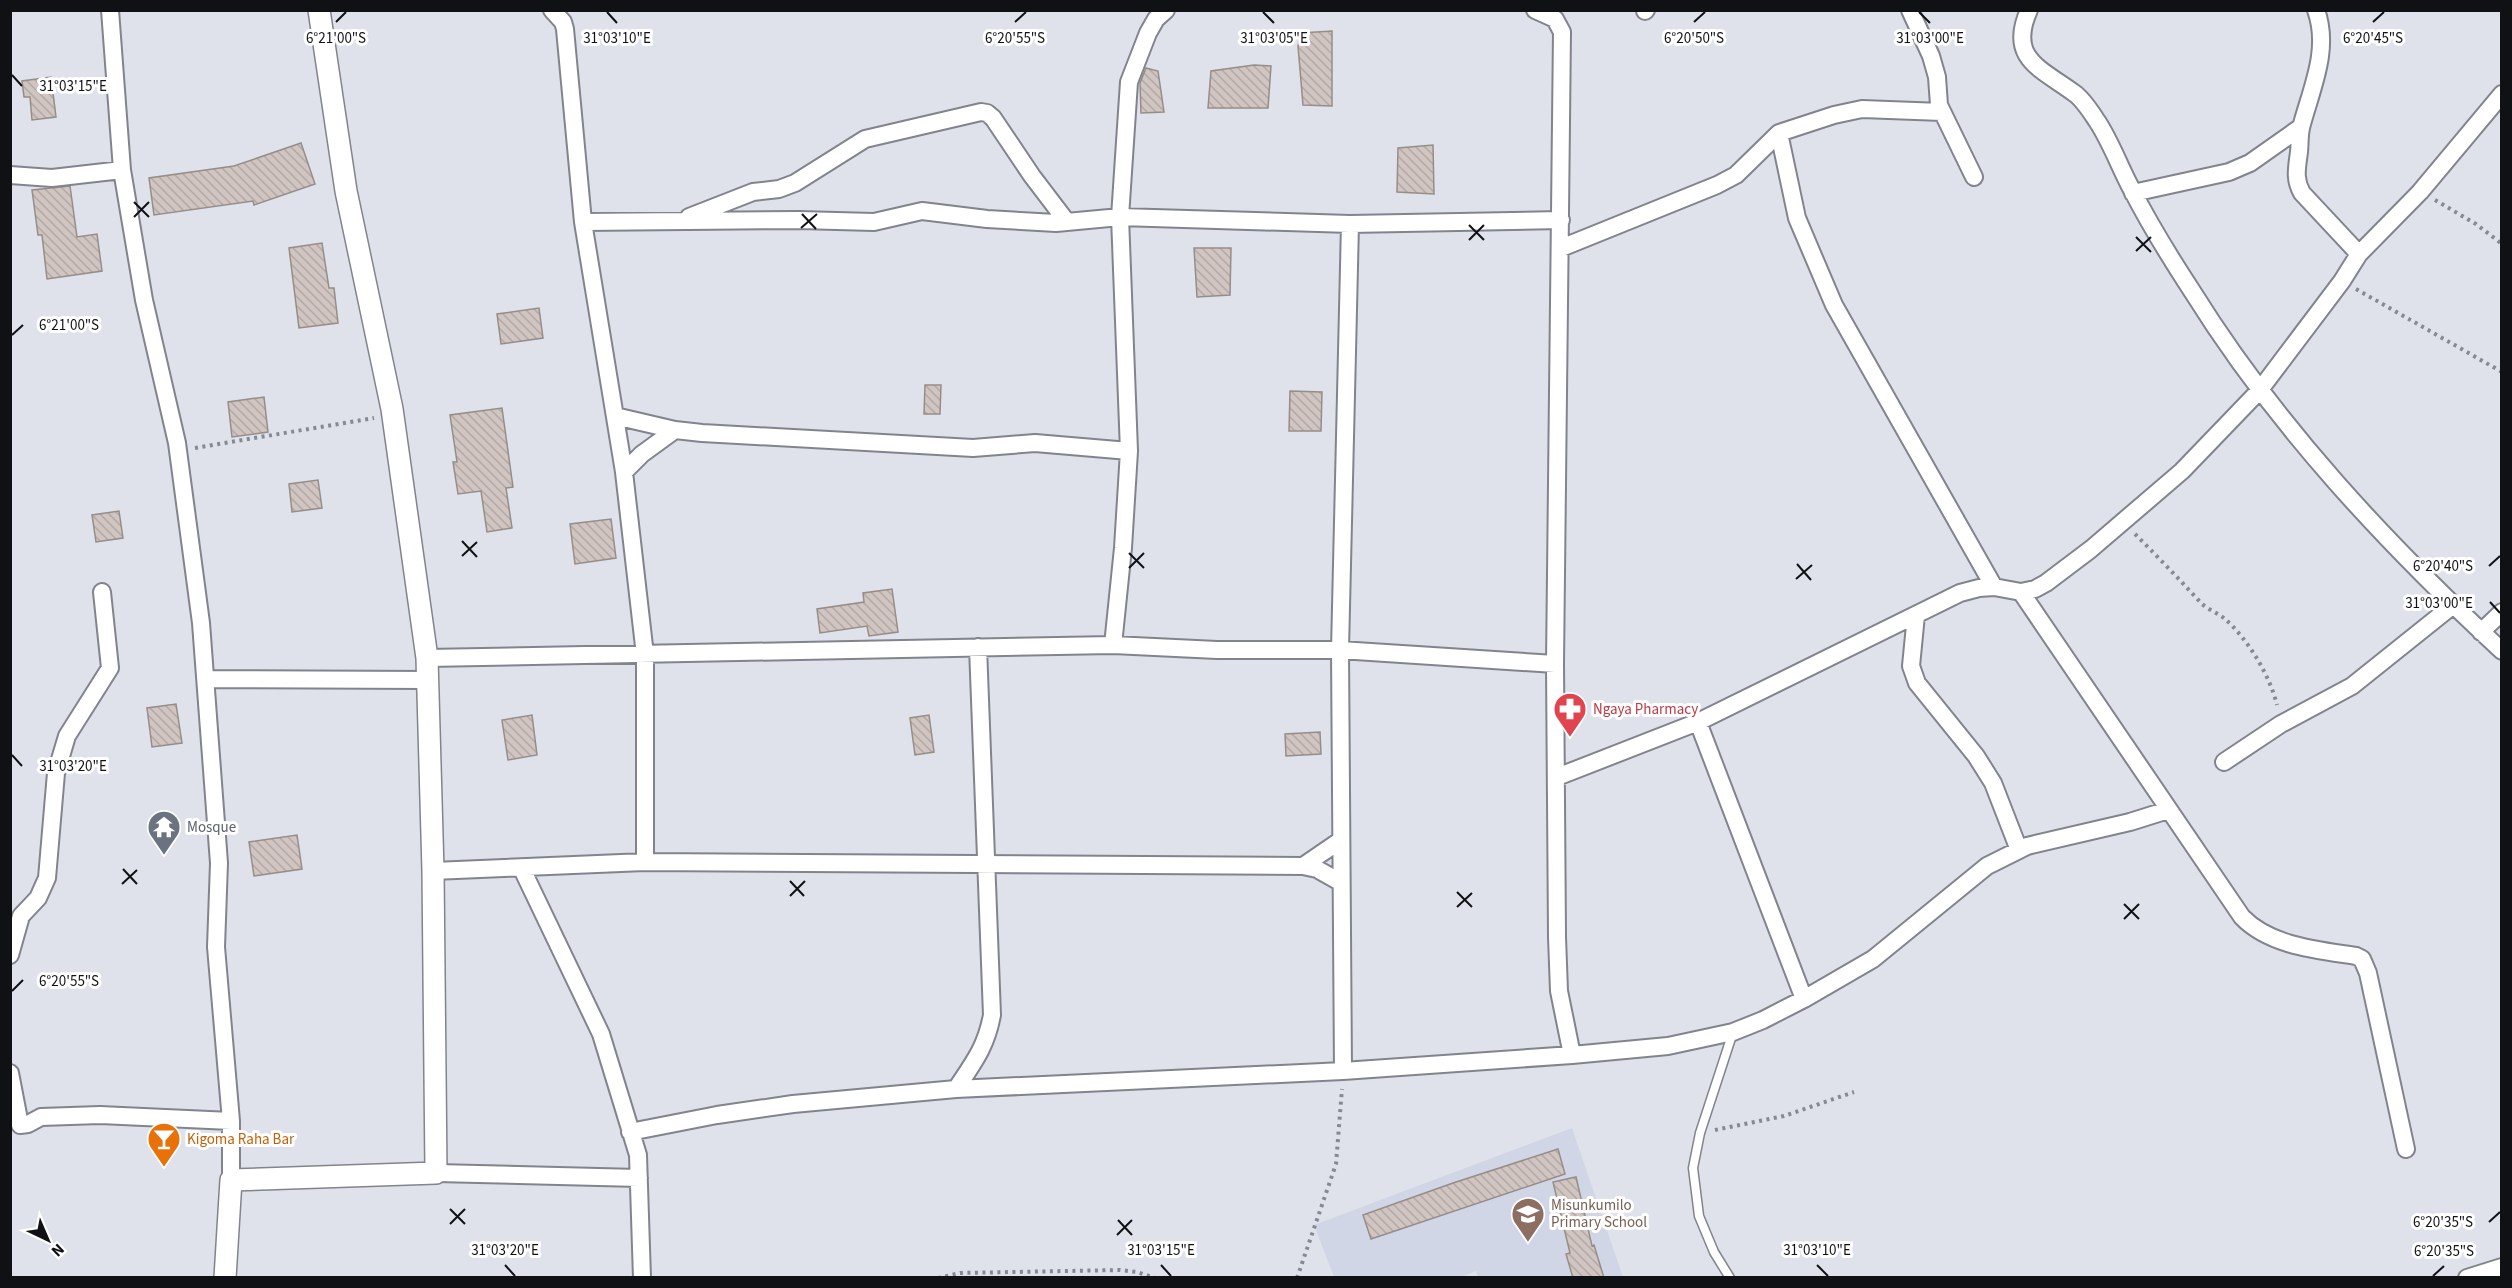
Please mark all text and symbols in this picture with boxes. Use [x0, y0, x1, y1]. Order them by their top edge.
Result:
text: 6°21'00"S [306, 28, 366, 49]
text: 31°03'10"E [583, 28, 651, 49]
text: 6°20'55"S [985, 28, 1045, 49]
text: 31°03'05"E [1240, 28, 1308, 49]
text: 6°20'50"S [1664, 28, 1724, 49]
text: 31°03'00"E [1896, 28, 1964, 49]
text: 6°20'45"S [2343, 28, 2403, 49]
text: 31°03'15"E [39, 76, 107, 97]
text: 6°21'00"S [39, 315, 99, 336]
text: 6°20'40"S [2413, 556, 2473, 577]
text: 31°03'00"E [2405, 593, 2473, 614]
pharmacy icon: Ngaya Pharmacy [1552, 691, 1588, 738]
place label: Ngaya Pharmacy [1593, 699, 1698, 720]
text: 31°03'20"E [39, 756, 107, 777]
temple icon: Mosque [146, 809, 182, 856]
place label: Mosque [187, 817, 236, 838]
text: 6°20'55"S [39, 971, 99, 992]
bar icon: Kigoma Raha Bar [146, 1121, 182, 1168]
place label: Kigoma Raha Bar [187, 1129, 295, 1150]
place label: Misunkumilo Primary School [1551, 1195, 1647, 1233]
school or university icon: Misunkumilo Primary School [1510, 1196, 1546, 1243]
north arrow [18, 1210, 78, 1270]
text: 6°20'35"S [2413, 1212, 2473, 1233]
text: N [46, 1238, 69, 1262]
text: 31°03'20"E [471, 1240, 539, 1261]
text: 31°03'15"E [1127, 1240, 1195, 1261]
text: 31°03'10"E [1783, 1240, 1851, 1261]
text: 6°20'35"S [2414, 1241, 2474, 1262]

